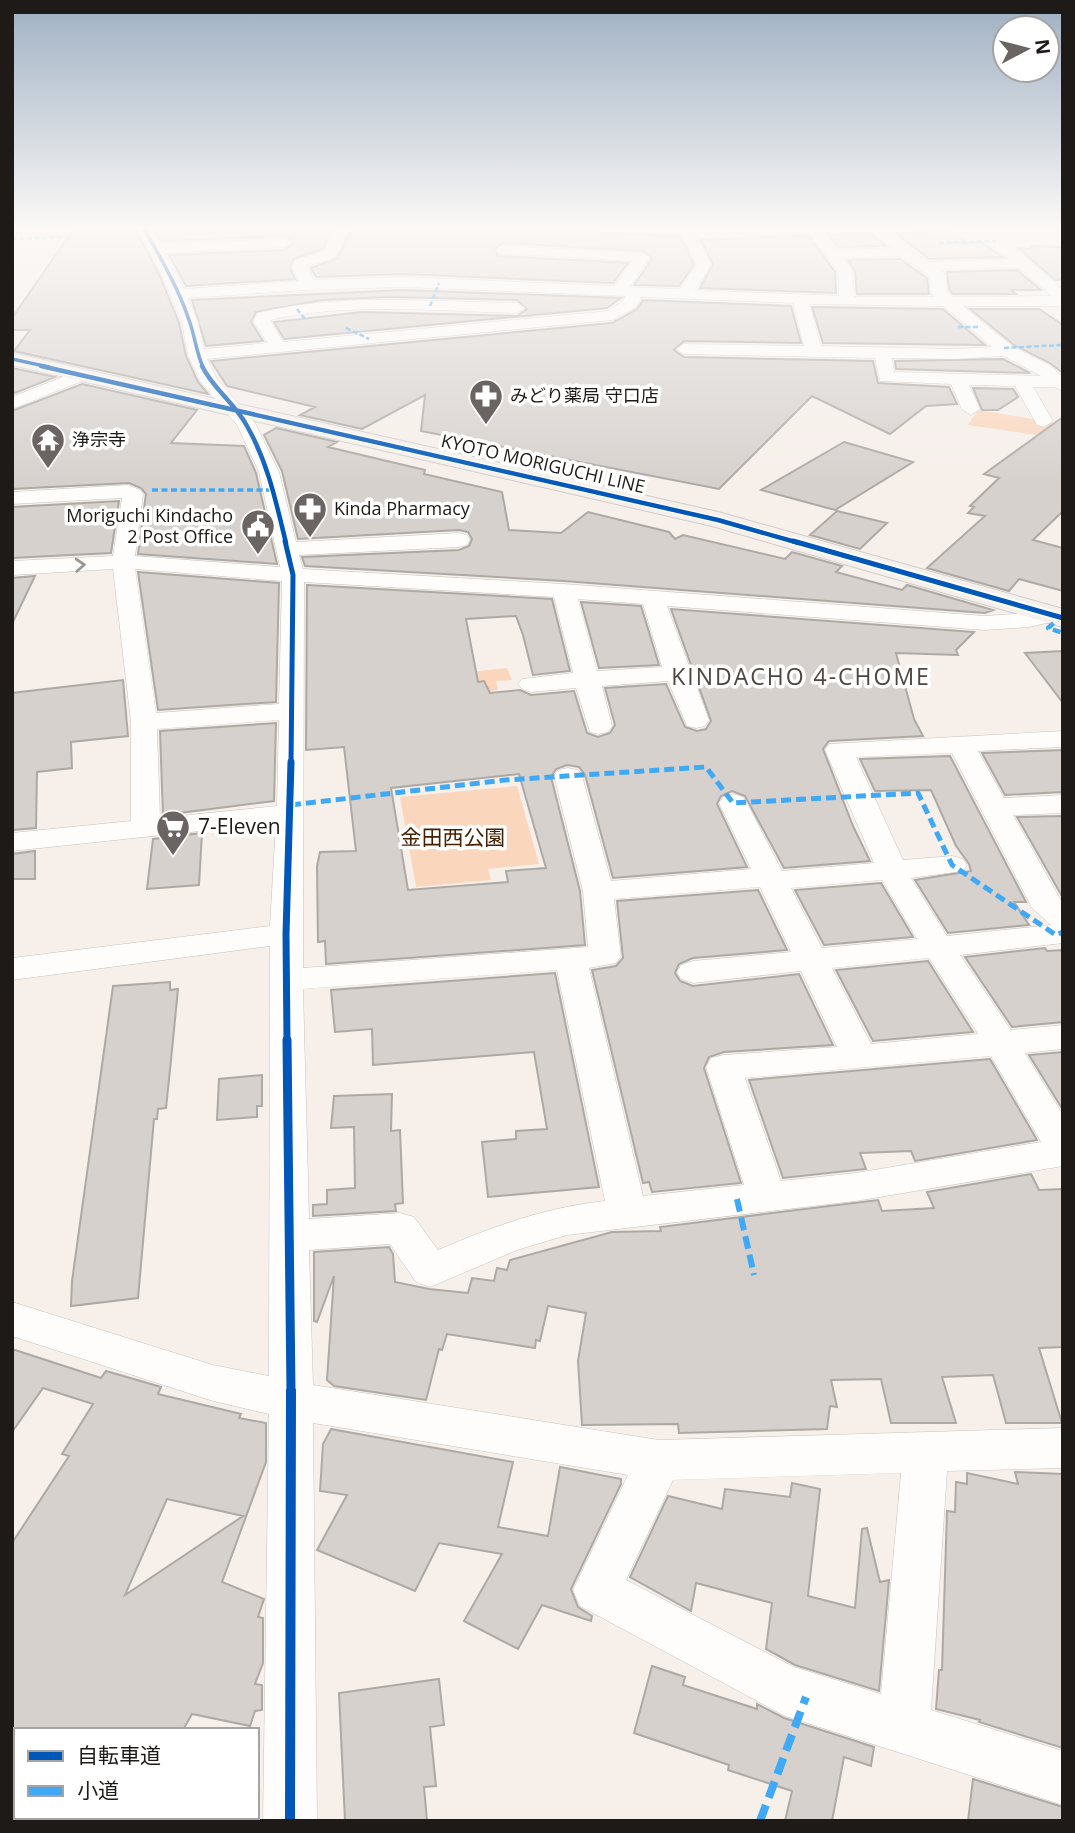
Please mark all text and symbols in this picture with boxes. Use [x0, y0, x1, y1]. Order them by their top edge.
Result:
north arrow [991, 14, 1061, 84]
text: N [1029, 38, 1057, 56]
pharmacy icon: みどり薬局 守口店 [467, 377, 505, 426]
place label: みどり薬局 守口店 [510, 383, 659, 407]
temple icon: 浄宗寺 [29, 421, 67, 470]
place label: 浄宗寺 [72, 427, 126, 451]
street label: KYOTO MORIGUCHI LINE [439, 428, 648, 498]
pharmacy icon: Kinda Pharmacy [291, 490, 329, 539]
place label: Kinda Pharmacy [334, 496, 471, 520]
place label: Moriguchi Kindacho 2 Post Office [66, 503, 233, 548]
public building icon: Moriguchi Kindacho 2 Post Office [239, 507, 277, 556]
one-way arrow [75, 557, 86, 572]
district label: KINDACHO 4-CHOME [671, 660, 931, 692]
supermarket icon: 7-Eleven [154, 808, 192, 857]
place label: 7-Eleven [198, 812, 281, 840]
park label: 金田西公園 [401, 823, 506, 851]
legend [14, 1728, 259, 1819]
text: 自転車道 [77, 1741, 161, 1769]
text: 小道 [77, 1776, 119, 1804]

